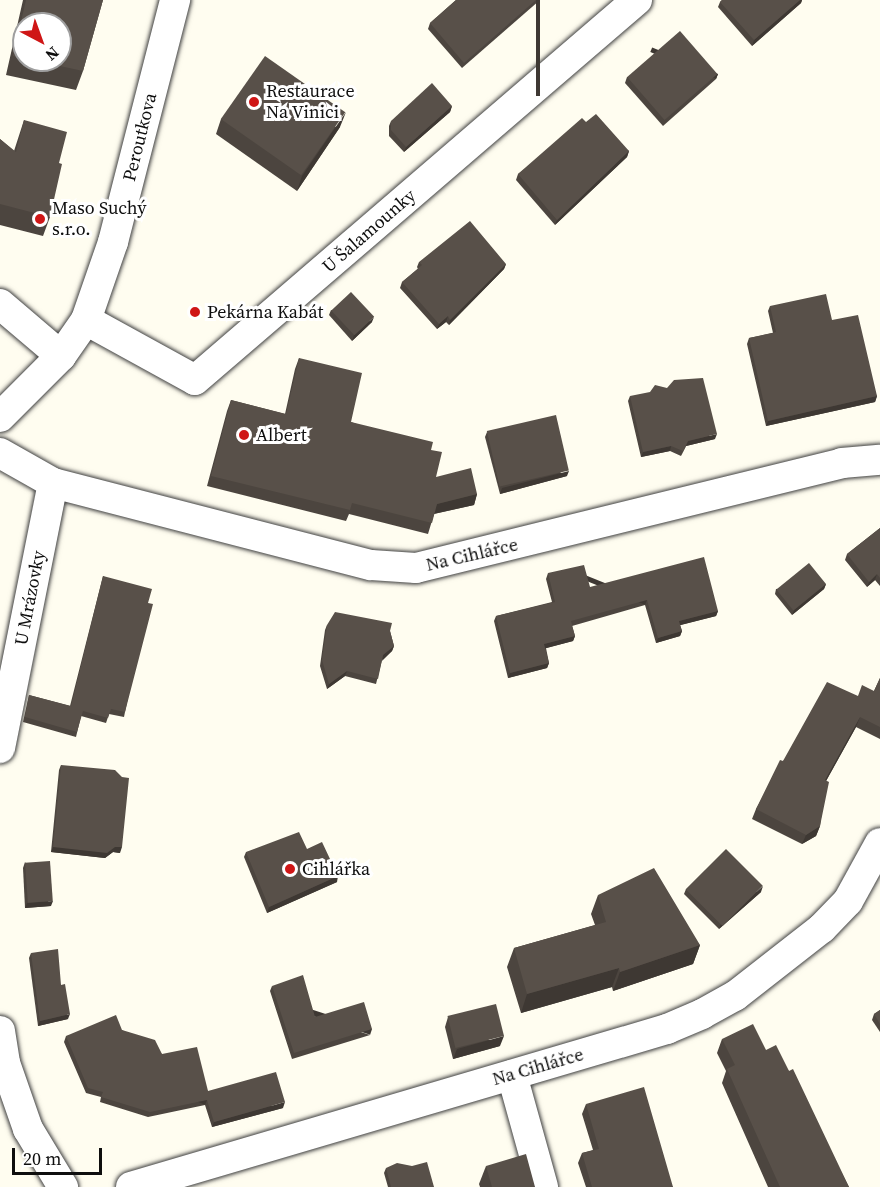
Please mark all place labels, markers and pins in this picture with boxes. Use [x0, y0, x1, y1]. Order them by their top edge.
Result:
place label: Restaurace Na Vinici [266, 81, 355, 124]
marker: Restaurace Na Vinici [247, 95, 261, 109]
place label: Maso Suchý s.r.o. [52, 198, 146, 240]
marker: Maso Suchý s.r.o. [33, 212, 47, 226]
place label: Pekárna Kabát [207, 301, 323, 323]
marker: Pekárna Kabát [188, 305, 202, 319]
place label: Albert [256, 424, 307, 446]
marker: Albert [237, 428, 251, 442]
place label: Cihlářka [302, 858, 370, 880]
marker: Cihlářka [283, 862, 297, 876]

